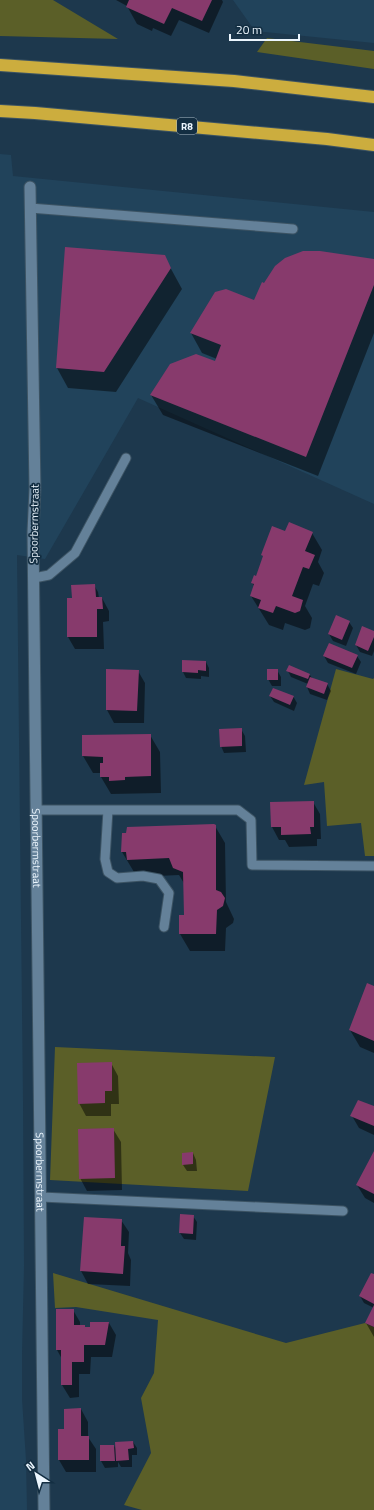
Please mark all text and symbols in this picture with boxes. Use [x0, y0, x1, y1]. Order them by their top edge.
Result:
scale bar [230, 16, 299, 42]
text: 20 m [236, 20, 262, 39]
road number: R8 [177, 118, 197, 134]
street label: Spoorbermstraat [25, 484, 43, 564]
street label: Spoorbermstraat [28, 808, 45, 888]
street label: Spoorbermstraat [32, 1132, 49, 1212]
north arrow [16, 1454, 56, 1494]
text: N [22, 1457, 38, 1475]

